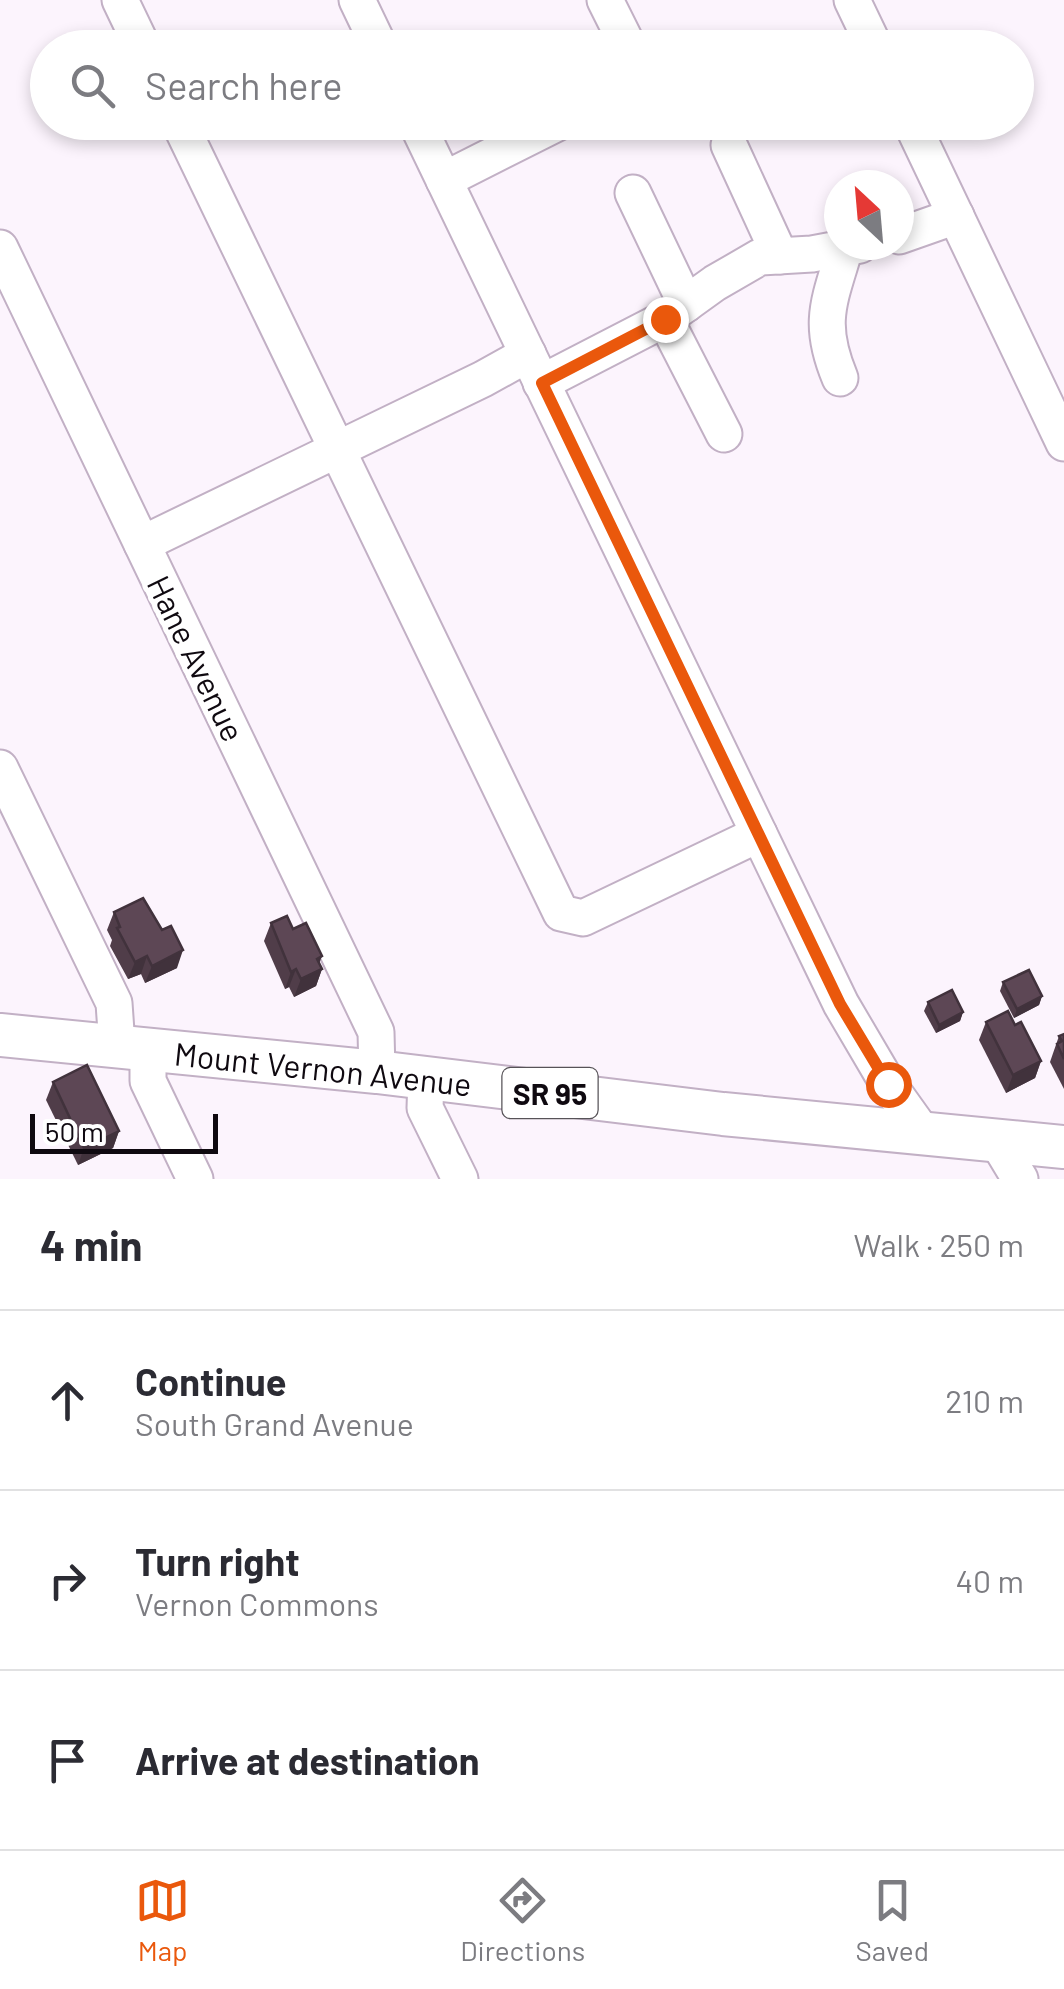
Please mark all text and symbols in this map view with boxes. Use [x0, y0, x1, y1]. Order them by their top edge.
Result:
search box [30, 30, 1034, 140]
icon: search [65, 58, 120, 113]
text: Search here [145, 62, 343, 108]
north arrow [824, 170, 914, 260]
route end [643, 297, 689, 343]
street label: Hane Avenue [141, 569, 253, 747]
street label: Mount Vernon Avenue [173, 1033, 473, 1103]
route start [866, 1062, 912, 1108]
road number: SR 95 [502, 1068, 598, 1118]
scale bar [30, 1109, 218, 1154]
text: 50 m [45, 1114, 104, 1148]
text: 4 min [40, 1219, 143, 1269]
text: Walk · 250 m [854, 1225, 1024, 1263]
text: Continue [135, 1358, 286, 1404]
icon: ahead [40, 1373, 95, 1428]
text: 210 m [945, 1381, 1024, 1419]
text: South Grand Avenue [135, 1404, 414, 1442]
text: Turn right [135, 1538, 300, 1584]
icon: right [40, 1553, 95, 1608]
text: 40 m [955, 1561, 1024, 1599]
text: Vernon Commons [135, 1584, 379, 1622]
icon: arrive [40, 1733, 95, 1788]
text: Arrive at destination [135, 1737, 480, 1783]
tab: Map [135, 1873, 190, 1967]
tab: Directions [460, 1873, 585, 1967]
tab: Saved [855, 1873, 929, 1967]

